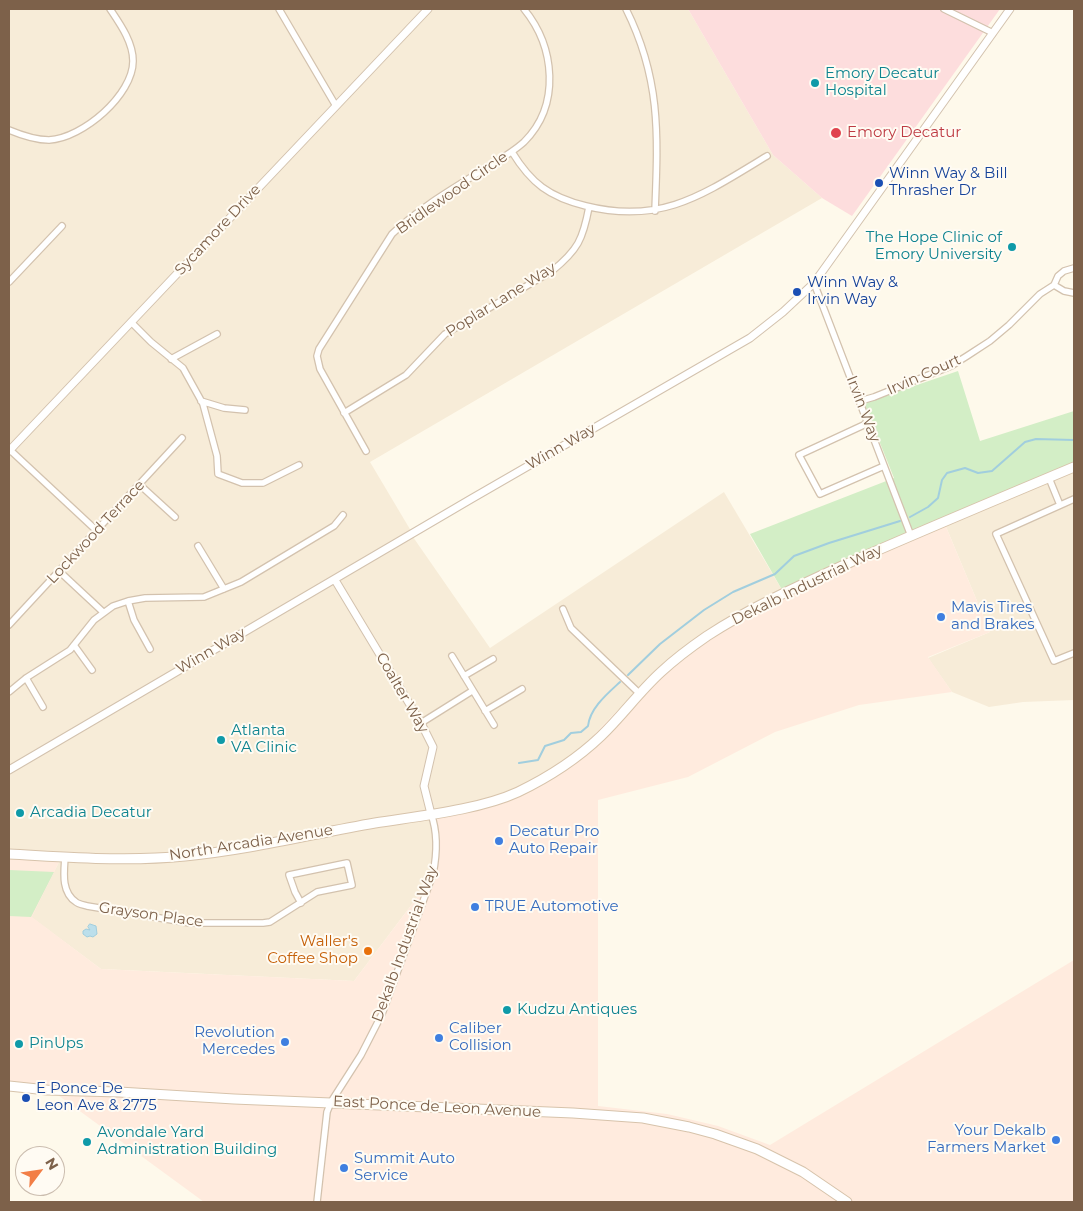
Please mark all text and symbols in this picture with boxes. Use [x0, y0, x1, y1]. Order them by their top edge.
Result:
place label: Emory Decatur Hospital [825, 65, 939, 100]
marker: Emory Decatur Hospital [809, 77, 821, 89]
place label: Emory Decatur [847, 124, 961, 142]
marker: Emory Decatur [829, 126, 843, 140]
street label: Bridlewood Circle [393, 148, 511, 238]
place label: Winn Way & Bill Thrasher Dr [889, 165, 1007, 200]
marker: Winn Way & Bill Thrasher Dr [873, 177, 885, 189]
street label: Sycamore Drive [171, 181, 265, 279]
place label: The Hope Clinic of Emory University [866, 229, 1002, 264]
marker: The Hope Clinic of Emory University [1006, 241, 1018, 253]
street label: Poplar Lane Way [443, 259, 559, 341]
place label: Winn Way & Irvin Way [807, 274, 898, 309]
marker: Winn Way & Irvin Way [791, 286, 803, 298]
street label: Irvin Court [884, 351, 964, 399]
street label: Irvin Way [842, 373, 884, 445]
street label: Winn Way [523, 420, 599, 474]
street label: Lockwood Terrace [43, 476, 149, 588]
street label: Dekalb Industrial Way [729, 541, 885, 629]
place label: Mavis Tires and Brakes [951, 599, 1035, 634]
marker: Mavis Tires and Brakes [935, 611, 947, 623]
street label: Winn Way [173, 624, 249, 678]
street label: Coalter Way [372, 650, 432, 736]
place label: Atlanta VA Clinic [231, 722, 297, 757]
marker: Atlanta VA Clinic [215, 734, 227, 746]
place label: Arcadia Decatur [30, 804, 152, 822]
marker: Arcadia Decatur [14, 807, 26, 819]
street label: North Arcadia Avenue [168, 821, 334, 865]
place label: Decatur Pro Auto Repair [509, 823, 600, 858]
marker: Decatur Pro Auto Repair [493, 835, 505, 847]
street label: Dekalb Industrial Way [368, 863, 442, 1025]
place label: TRUE Automotive [485, 898, 619, 916]
street label: Grayson Place [98, 899, 204, 931]
marker: TRUE Automotive [469, 901, 481, 913]
place label: Waller's Coffee Shop [267, 933, 358, 968]
marker: Waller's Coffee Shop [362, 945, 374, 957]
place label: Kudzu Antiques [517, 1001, 637, 1019]
marker: Kudzu Antiques [501, 1004, 513, 1016]
place label: Caliber Collision [449, 1020, 512, 1055]
place label: Revolution Mercedes [194, 1024, 275, 1059]
marker: Caliber Collision [433, 1032, 445, 1044]
place label: PinUps [29, 1035, 83, 1053]
marker: Revolution Mercedes [279, 1036, 291, 1048]
marker: PinUps [13, 1038, 25, 1050]
place label: E Ponce De Leon Ave & 2775 [36, 1080, 157, 1115]
marker: E Ponce De Leon Ave & 2775 [20, 1092, 32, 1104]
street label: East Ponce de Leon Avenue [332, 1093, 542, 1121]
place label: Your Dekalb Farmers Market [927, 1122, 1046, 1157]
place label: Avondale Yard Administration Building [97, 1124, 277, 1159]
marker: Your Dekalb Farmers Market [1050, 1134, 1062, 1146]
marker: Avondale Yard Administration Building [81, 1136, 93, 1148]
north arrow [15, 1146, 65, 1196]
place label: Summit Auto Service [354, 1150, 455, 1185]
text: N [41, 1154, 63, 1173]
marker: Summit Auto Service [338, 1162, 350, 1174]

